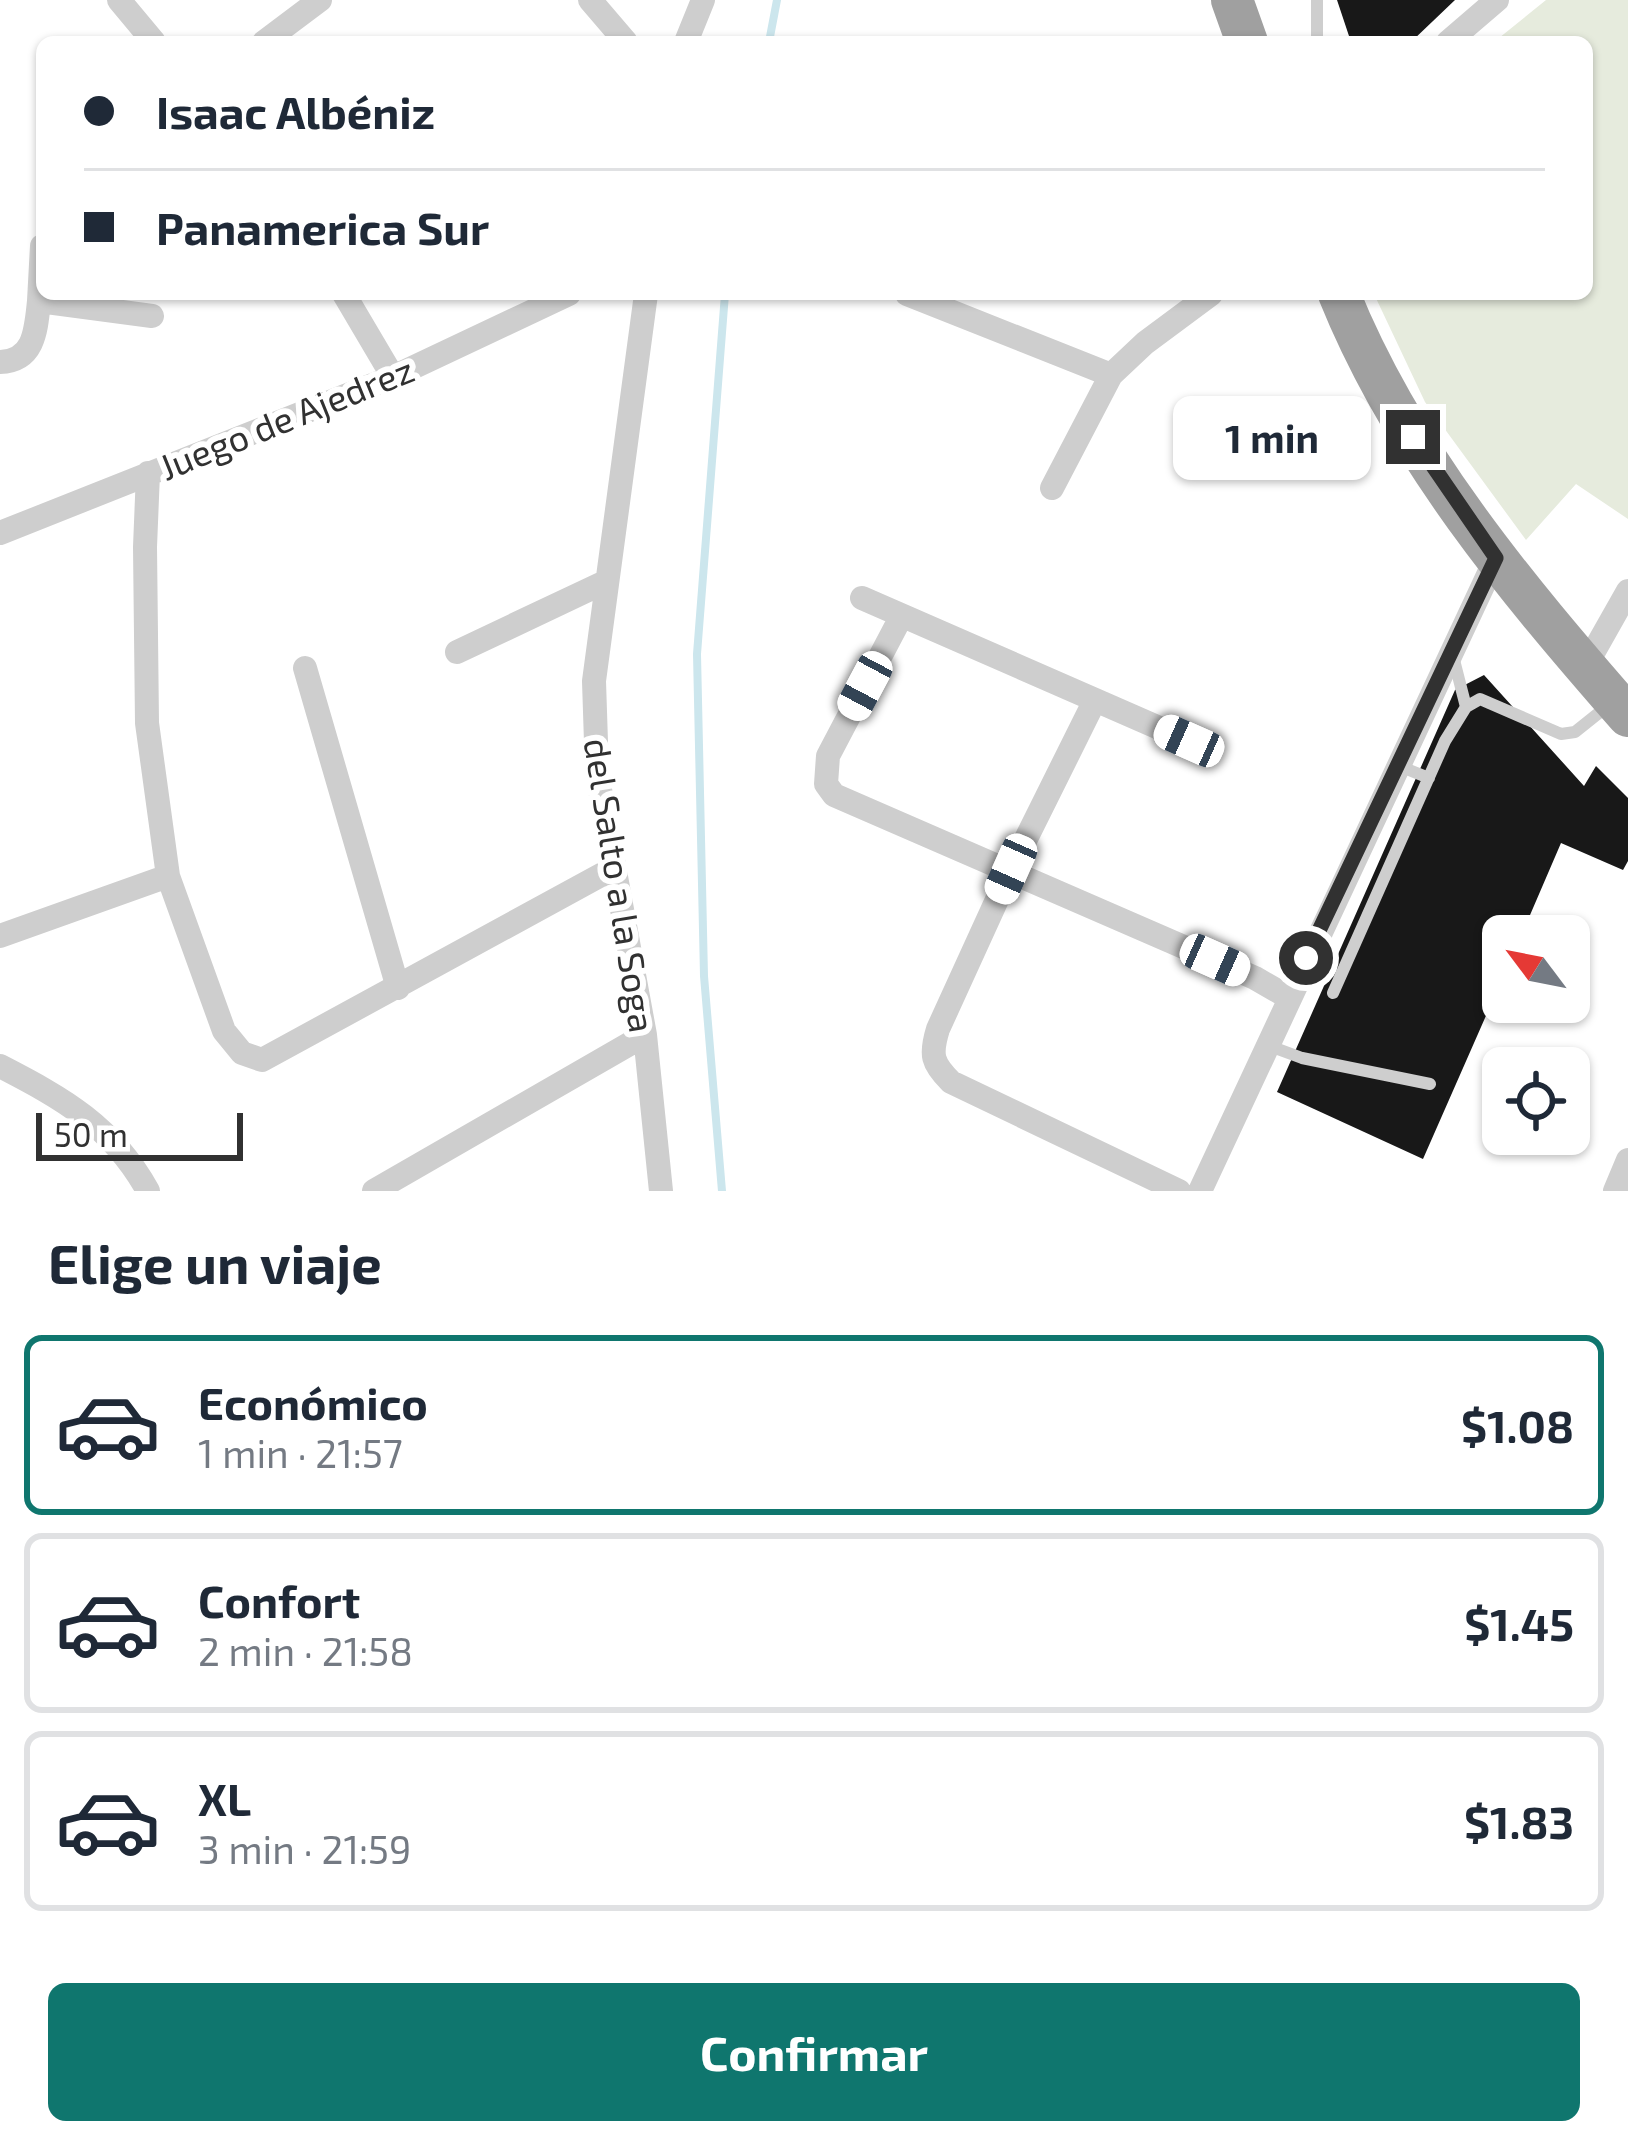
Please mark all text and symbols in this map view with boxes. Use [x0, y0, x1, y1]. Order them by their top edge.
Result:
text: Isaac Albéniz [156, 84, 435, 138]
text: Panamerica Sur [156, 200, 489, 254]
street label: Juego de Ajedrez [152, 346, 420, 488]
callout: 1 min [1173, 395, 1371, 479]
route end [1386, 410, 1440, 464]
text: 1 min [1225, 414, 1319, 461]
car [832, 646, 898, 726]
car [1149, 710, 1229, 772]
street label: del Salto a la Soga [577, 735, 665, 1035]
car [980, 829, 1042, 909]
north arrow [1482, 915, 1590, 1023]
map controls [1482, 915, 1590, 1155]
car [1175, 929, 1255, 991]
route start [1279, 931, 1333, 985]
button: locate [1482, 1047, 1590, 1155]
scale bar [36, 1107, 243, 1160]
text: 50 m [54, 1114, 128, 1154]
text: Elige un viaje [48, 1230, 382, 1295]
icon: car [54, 1371, 162, 1479]
text: Económico [198, 1375, 428, 1429]
text: $1.08 [1461, 1398, 1574, 1452]
text: 1 min · 21:57 [198, 1429, 403, 1476]
icon: car [54, 1569, 162, 1677]
text: Confort [198, 1573, 360, 1627]
text: $1.45 [1464, 1596, 1574, 1650]
text: 2 min · 21:58 [198, 1627, 413, 1674]
icon: car [54, 1767, 162, 1875]
text: XL [198, 1771, 251, 1825]
text: $1.83 [1464, 1794, 1574, 1848]
text: 3 min · 21:59 [198, 1825, 411, 1872]
button: Confirmar [48, 1983, 1580, 2121]

